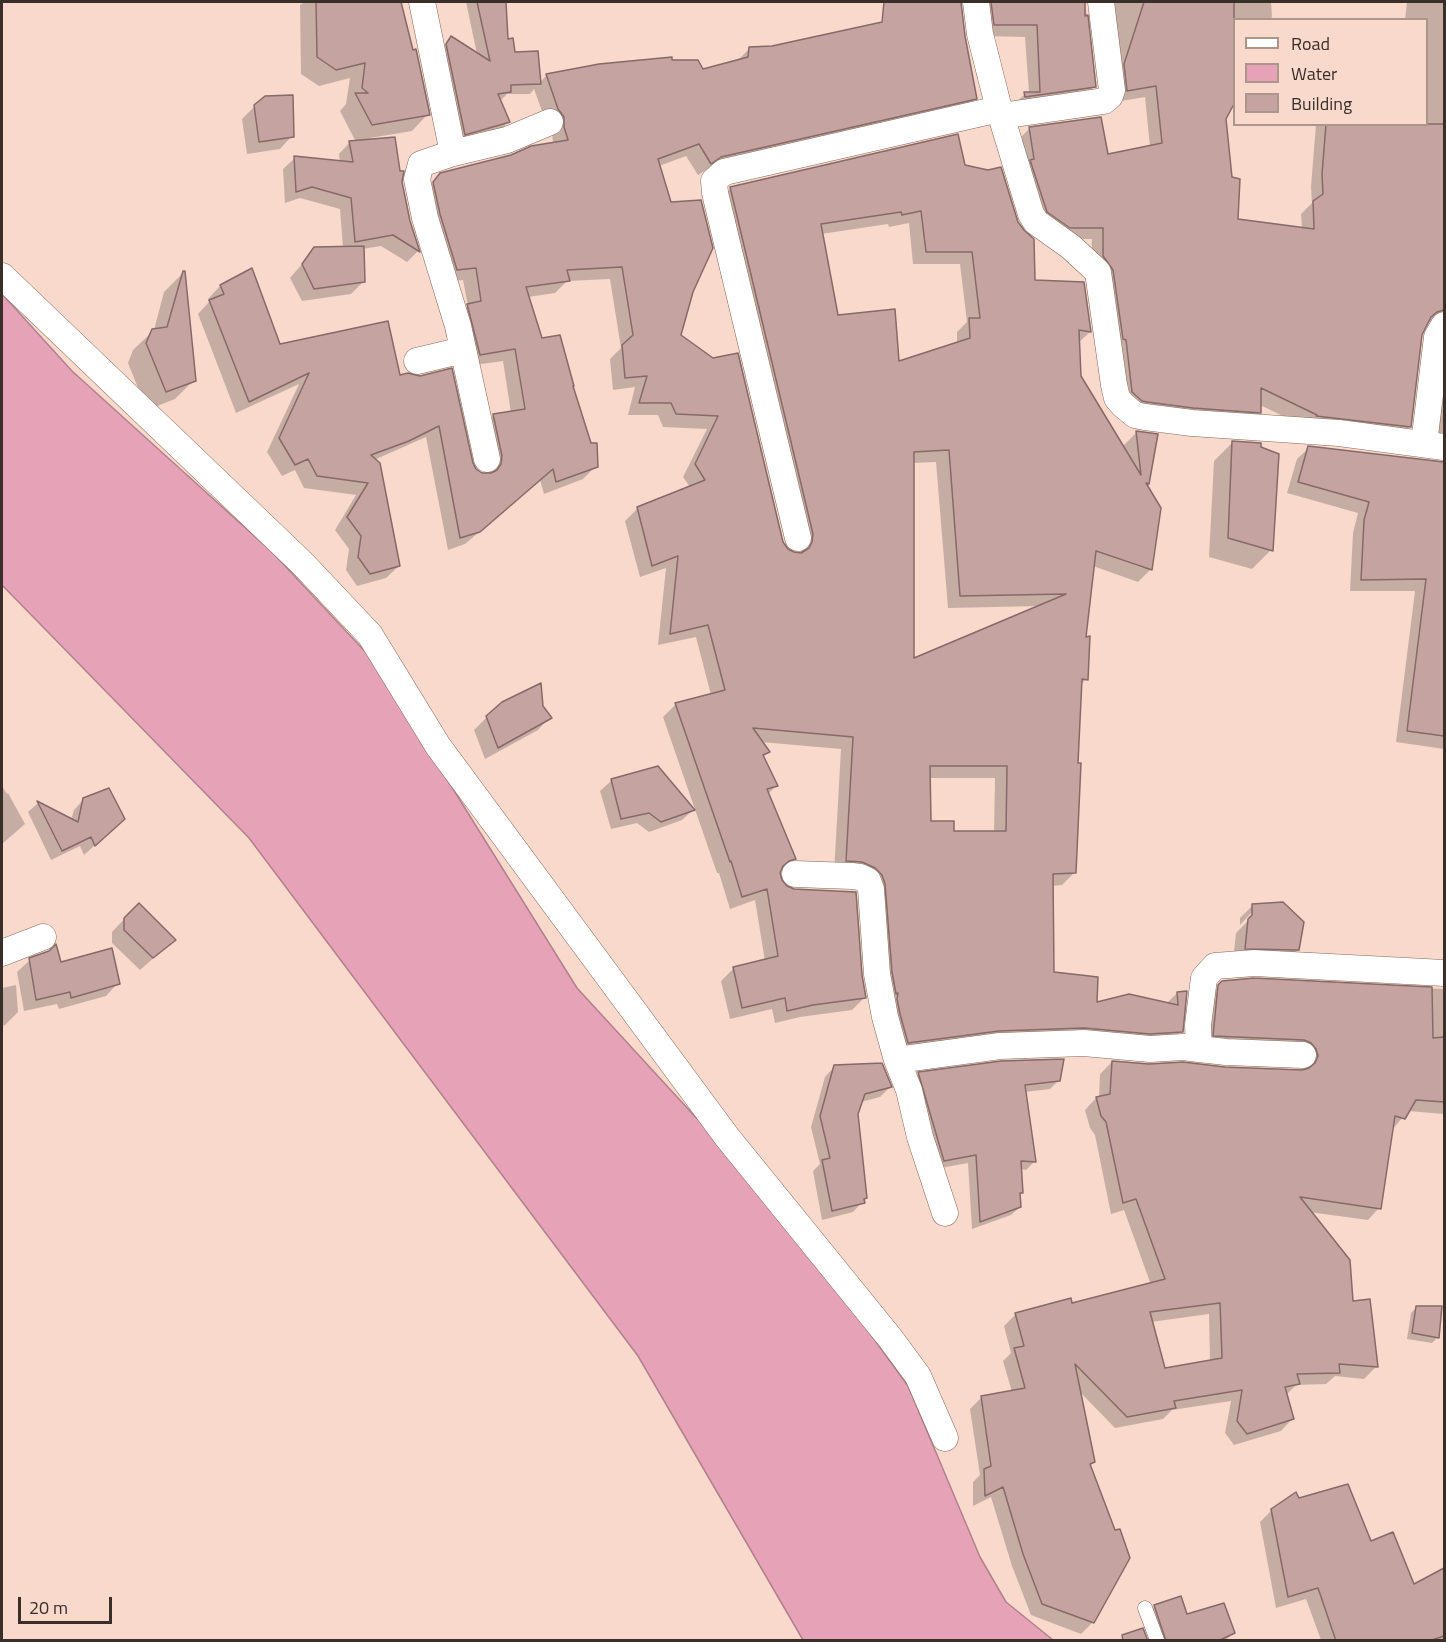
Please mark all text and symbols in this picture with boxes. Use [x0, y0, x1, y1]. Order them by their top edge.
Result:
legend [1233, 18, 1428, 126]
text: Road [1291, 30, 1330, 57]
text: Water [1291, 60, 1337, 87]
text: Building [1291, 90, 1352, 117]
scale bar [21, 1585, 116, 1623]
text: 20 m [29, 1594, 68, 1621]

